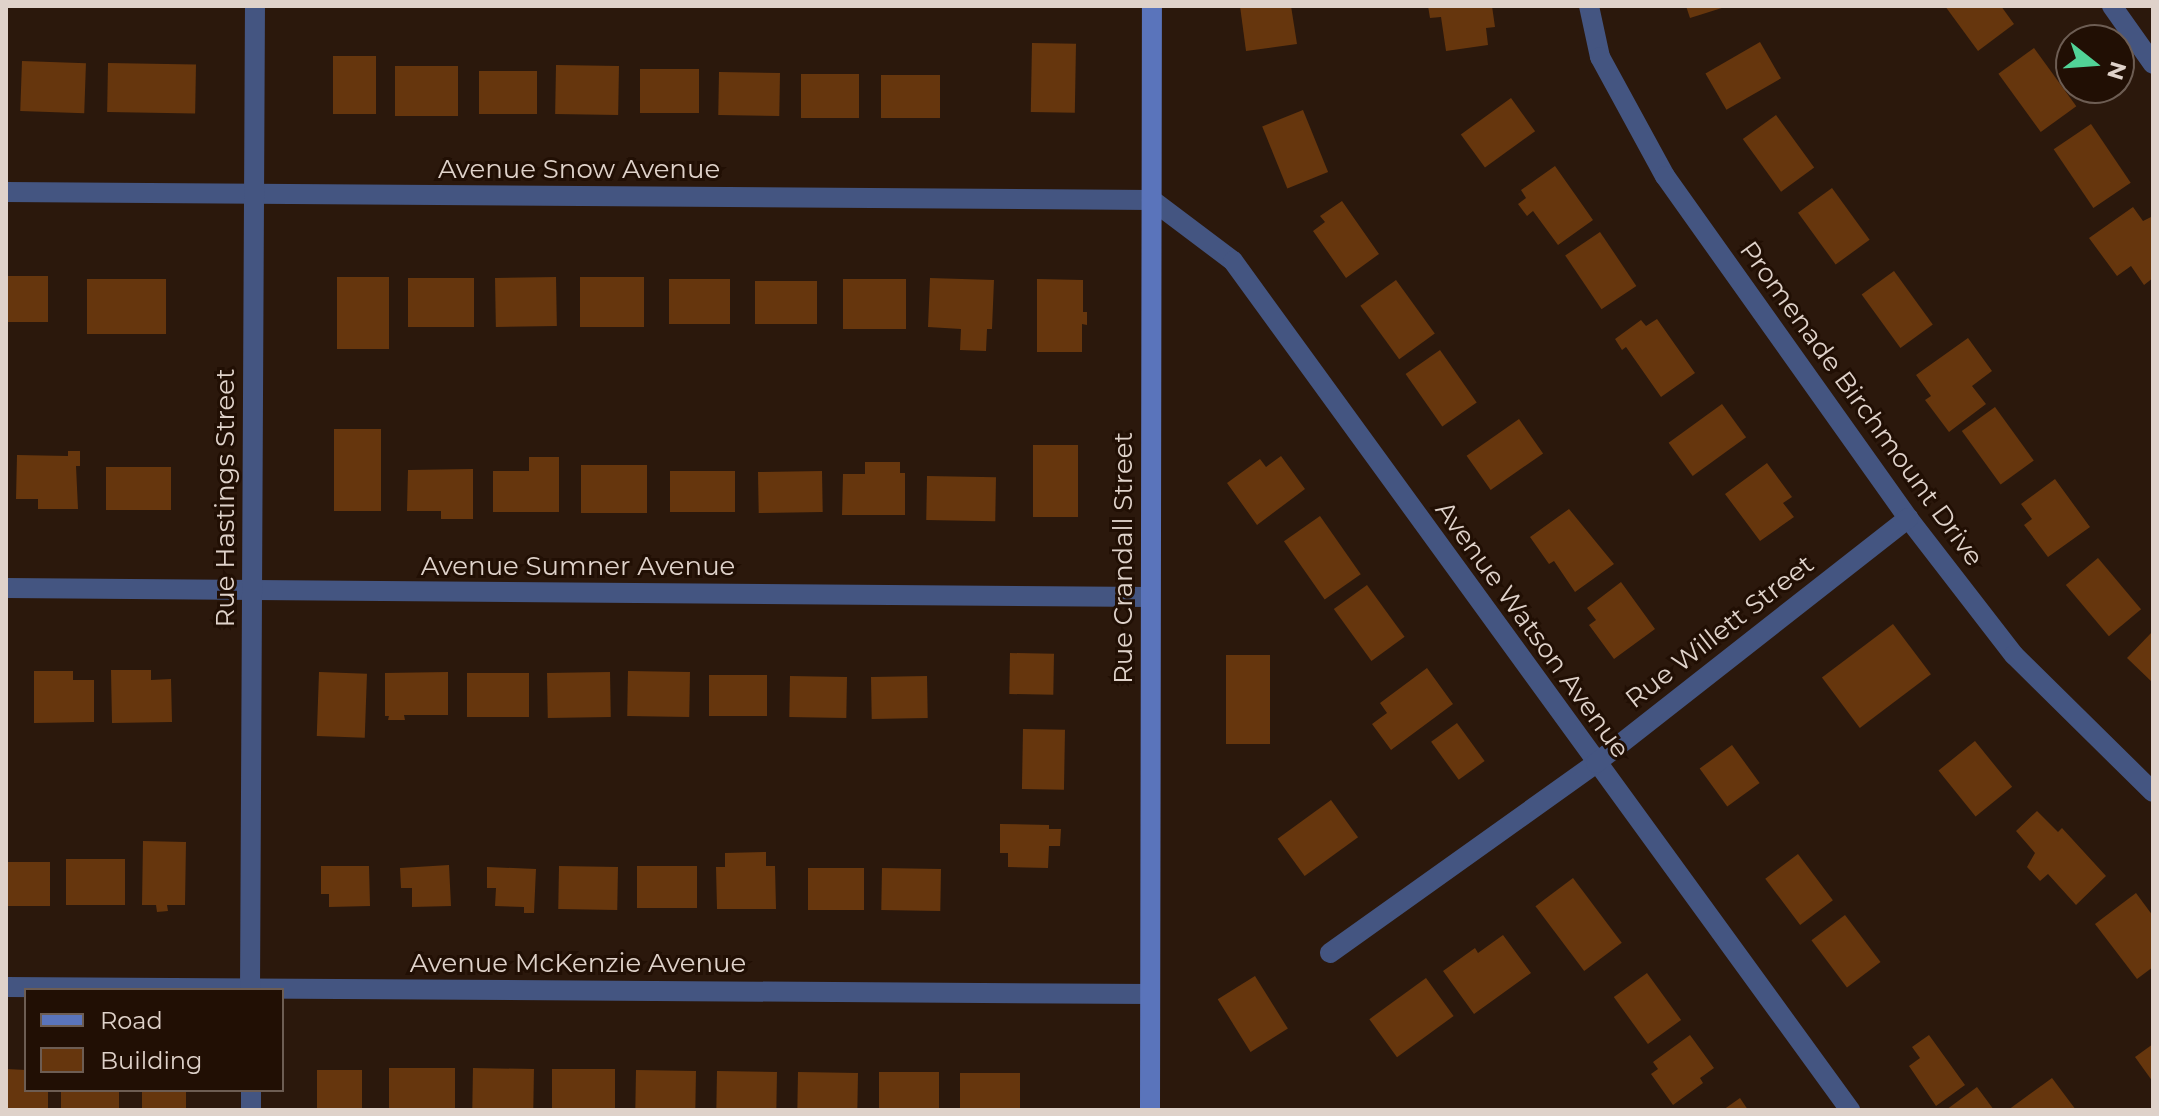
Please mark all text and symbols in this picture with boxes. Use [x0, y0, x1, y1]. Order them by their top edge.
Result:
north arrow [2055, 24, 2135, 104]
text: N [2101, 58, 2132, 83]
street label: Avenue Snow Avenue [438, 154, 720, 186]
street label: Promenade Birchmount Drive [1733, 235, 1989, 573]
street label: Rue Hastings Street [210, 369, 242, 627]
street label: Rue Crandall Street [1108, 432, 1140, 684]
street label: Avenue Watson Avenue [1428, 496, 1636, 764]
street label: Rue Willett Street [1620, 549, 1820, 715]
street label: Avenue Sumner Avenue [421, 551, 735, 583]
street label: Avenue McKenzie Avenue [410, 948, 746, 980]
legend [24, 988, 284, 1092]
text: Road [100, 1006, 163, 1035]
text: Building [100, 1046, 203, 1075]

